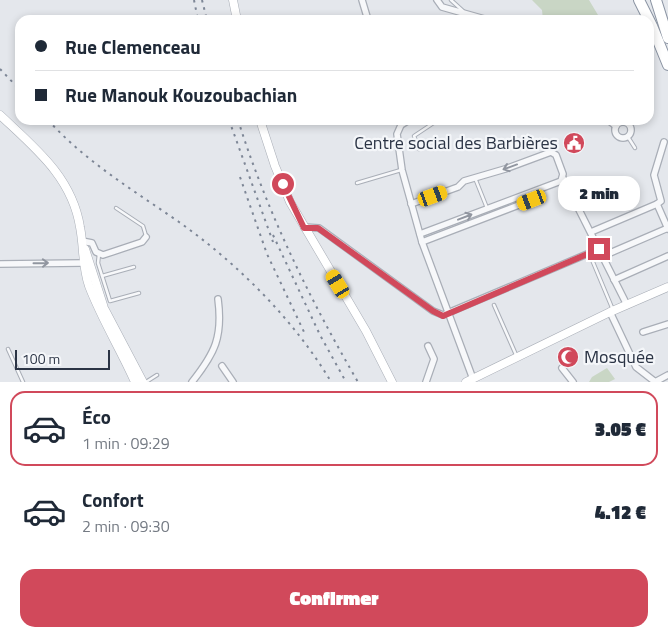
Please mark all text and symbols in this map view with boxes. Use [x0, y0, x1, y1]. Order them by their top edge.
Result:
text: Rue Clemenceau [65, 32, 201, 61]
text: Rue Manouk Kouzoubachian [65, 80, 297, 109]
place label: Centre social des Barbières [354, 129, 558, 156]
public building icon: Centre social des Barbières [562, 131, 586, 155]
one-way arrow [503, 163, 518, 172]
route start [272, 173, 294, 195]
callout: 2 min [558, 176, 640, 212]
text: 2 min [579, 181, 619, 205]
car [416, 184, 449, 208]
car [515, 188, 548, 212]
one-way arrow [457, 212, 473, 221]
route end [588, 238, 610, 260]
one-way arrow [32, 258, 49, 268]
car [323, 267, 352, 301]
place label: Mosquée [584, 343, 654, 370]
mosque icon: Mosquée [556, 345, 580, 369]
scale bar [15, 347, 110, 370]
text: 100 m [22, 348, 60, 369]
text: Éco [82, 402, 111, 431]
icon: car [22, 406, 67, 451]
text: 3.05 € [595, 414, 646, 443]
text: 1 min · 09:29 [82, 431, 170, 455]
text: Confort [82, 485, 144, 514]
icon: car [22, 489, 67, 534]
text: 4.12 € [595, 497, 646, 526]
text: 2 min · 09:30 [82, 514, 170, 538]
button: Confirmer [20, 569, 648, 627]

